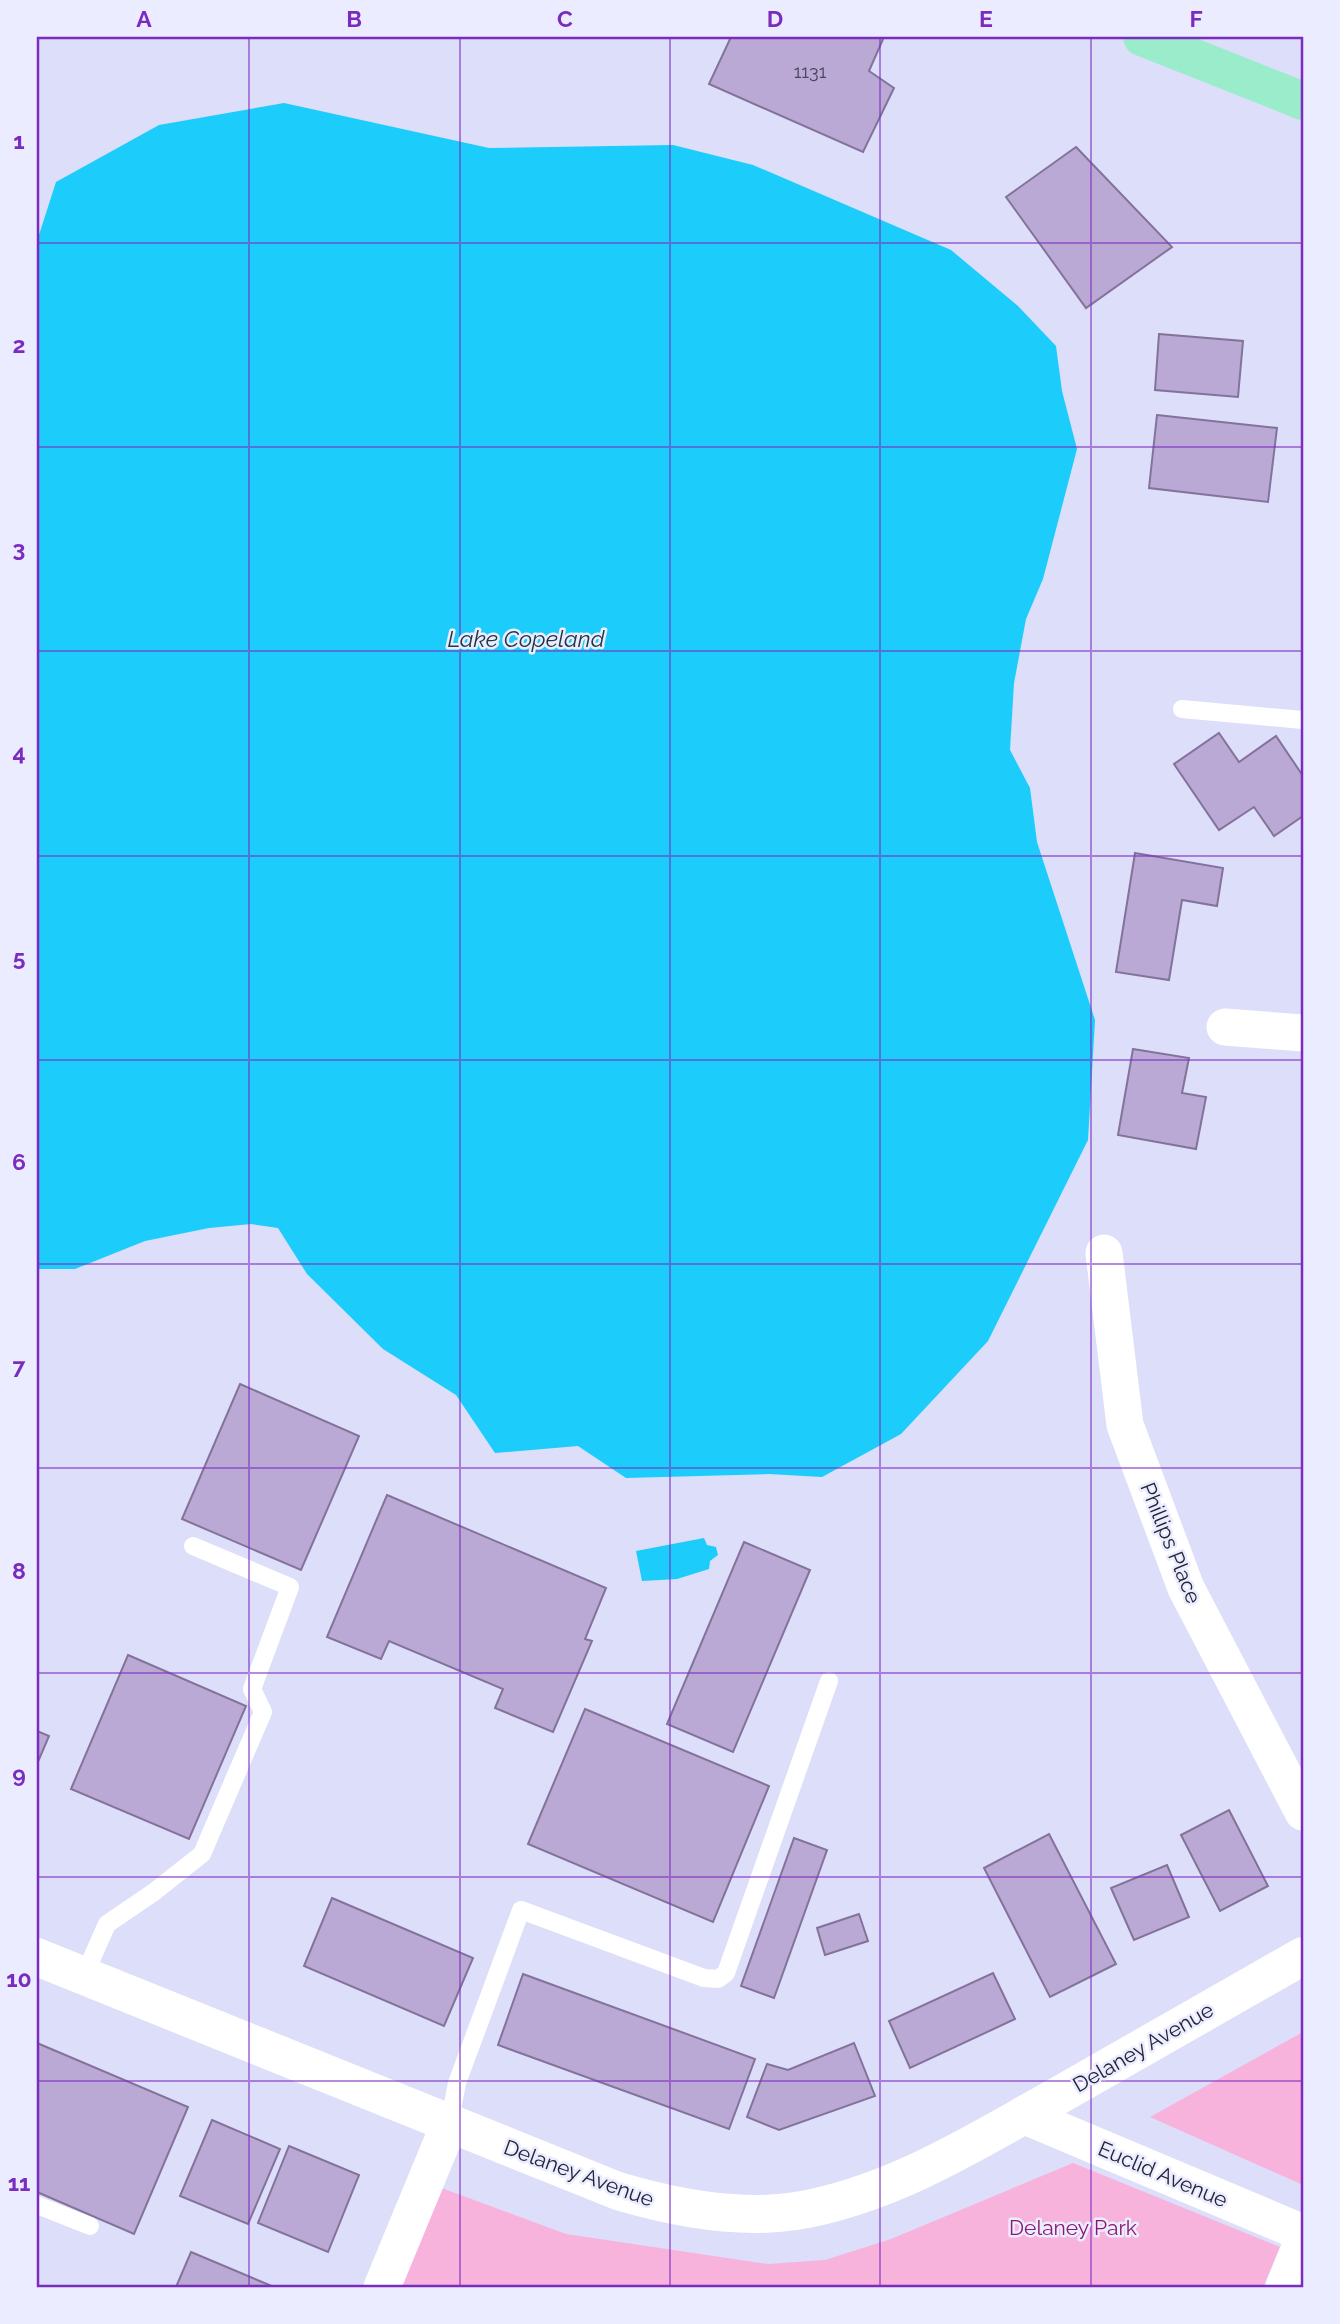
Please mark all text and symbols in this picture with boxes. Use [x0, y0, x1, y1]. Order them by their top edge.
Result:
text: A [136, 5, 152, 32]
text: B [346, 5, 362, 32]
text: C [557, 5, 573, 32]
text: D [767, 5, 783, 32]
text: E [979, 5, 993, 32]
text: F [1189, 5, 1203, 32]
house number: 1131 [794, 61, 827, 82]
text: 1 [13, 127, 25, 154]
text: 2 [13, 331, 25, 358]
text: 3 [13, 535, 25, 562]
water label: Lake Copeland [448, 625, 606, 652]
text: 4 [12, 739, 26, 766]
text: 5 [13, 944, 26, 971]
text: 6 [12, 1148, 26, 1175]
text: 7 [13, 1352, 26, 1379]
street label: Phillips Place [1135, 1479, 1207, 1607]
text: 8 [12, 1557, 26, 1584]
text: 9 [12, 1761, 26, 1788]
text: 10 [6, 1965, 32, 1992]
street label: Delaney Avenue [1068, 1997, 1218, 2097]
street label: Delaney Avenue [501, 2134, 657, 2212]
street label: Euclid Avenue [1094, 2135, 1232, 2213]
text: 11 [8, 2169, 30, 2196]
park label: Delaney Park [1009, 2215, 1137, 2240]

